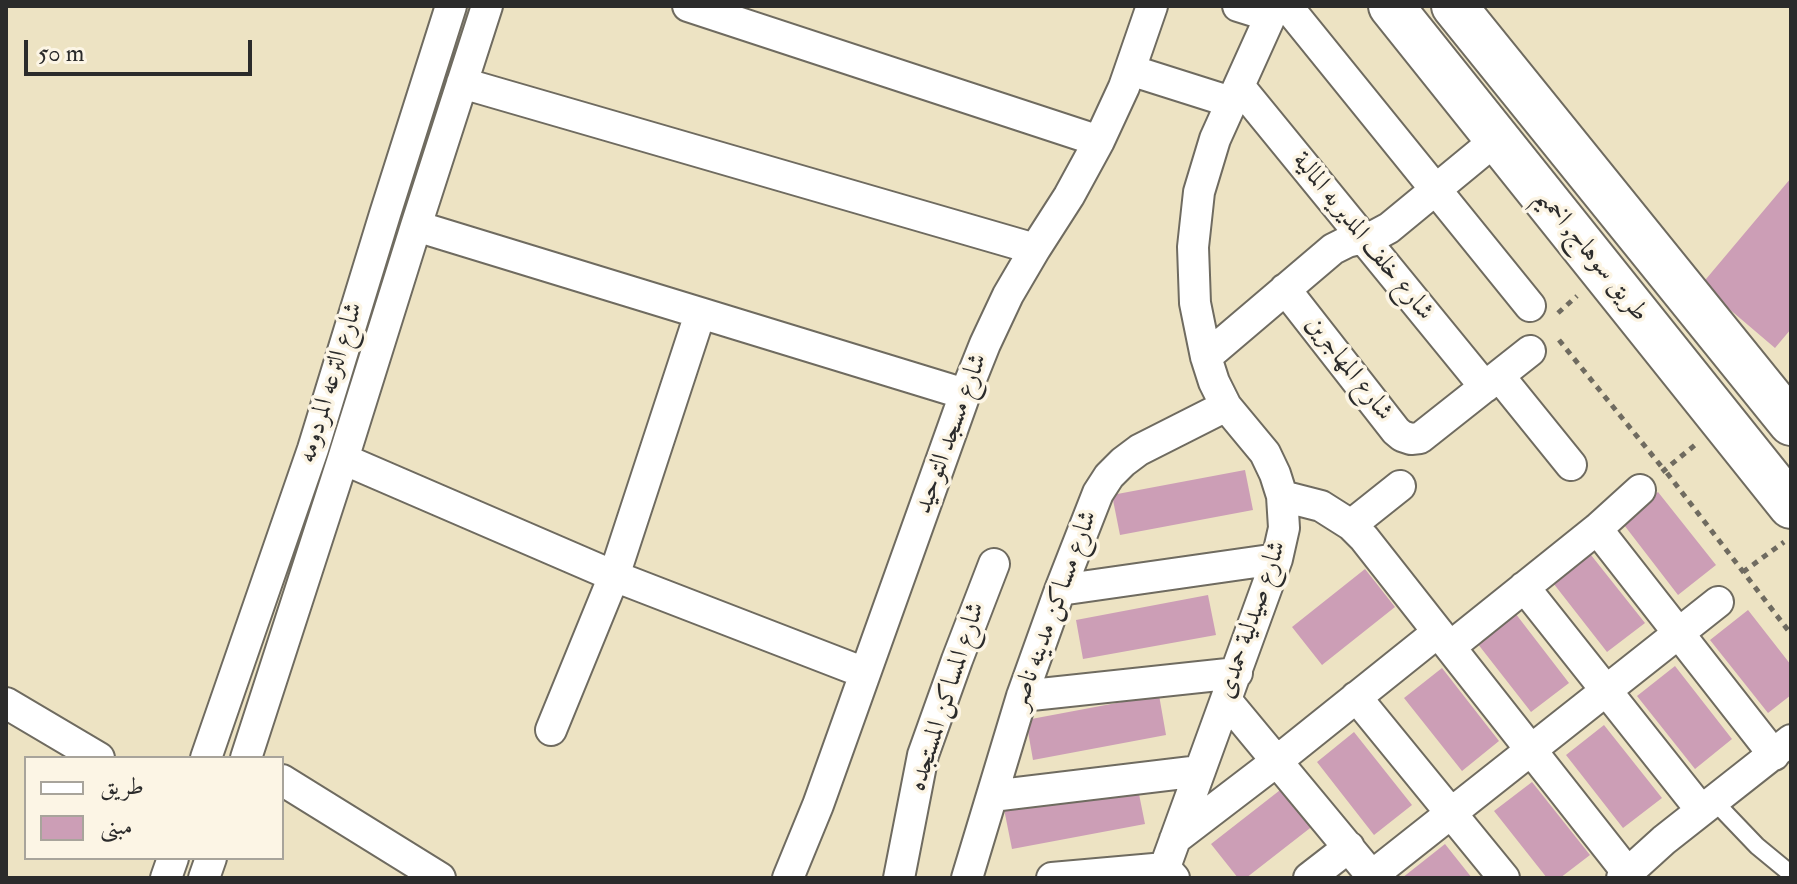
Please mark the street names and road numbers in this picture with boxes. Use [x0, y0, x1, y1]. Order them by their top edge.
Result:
street label: شارع خلف المديريه المالية [1285, 147, 1439, 327]
street label: طريق سوهاج, اخميم [1528, 183, 1654, 329]
street label: شارع الترعه المردومه [293, 299, 371, 467]
street label: شارع المهاجرين [1297, 310, 1399, 428]
street label: شارع مسجد التوحيد [909, 350, 995, 518]
street label: شارع مساكن مدينه ناصر [1005, 507, 1105, 713]
street label: شارع صيدلية حمدى [1211, 537, 1295, 703]
street label: شارع المساكن المستجده [903, 599, 993, 795]

